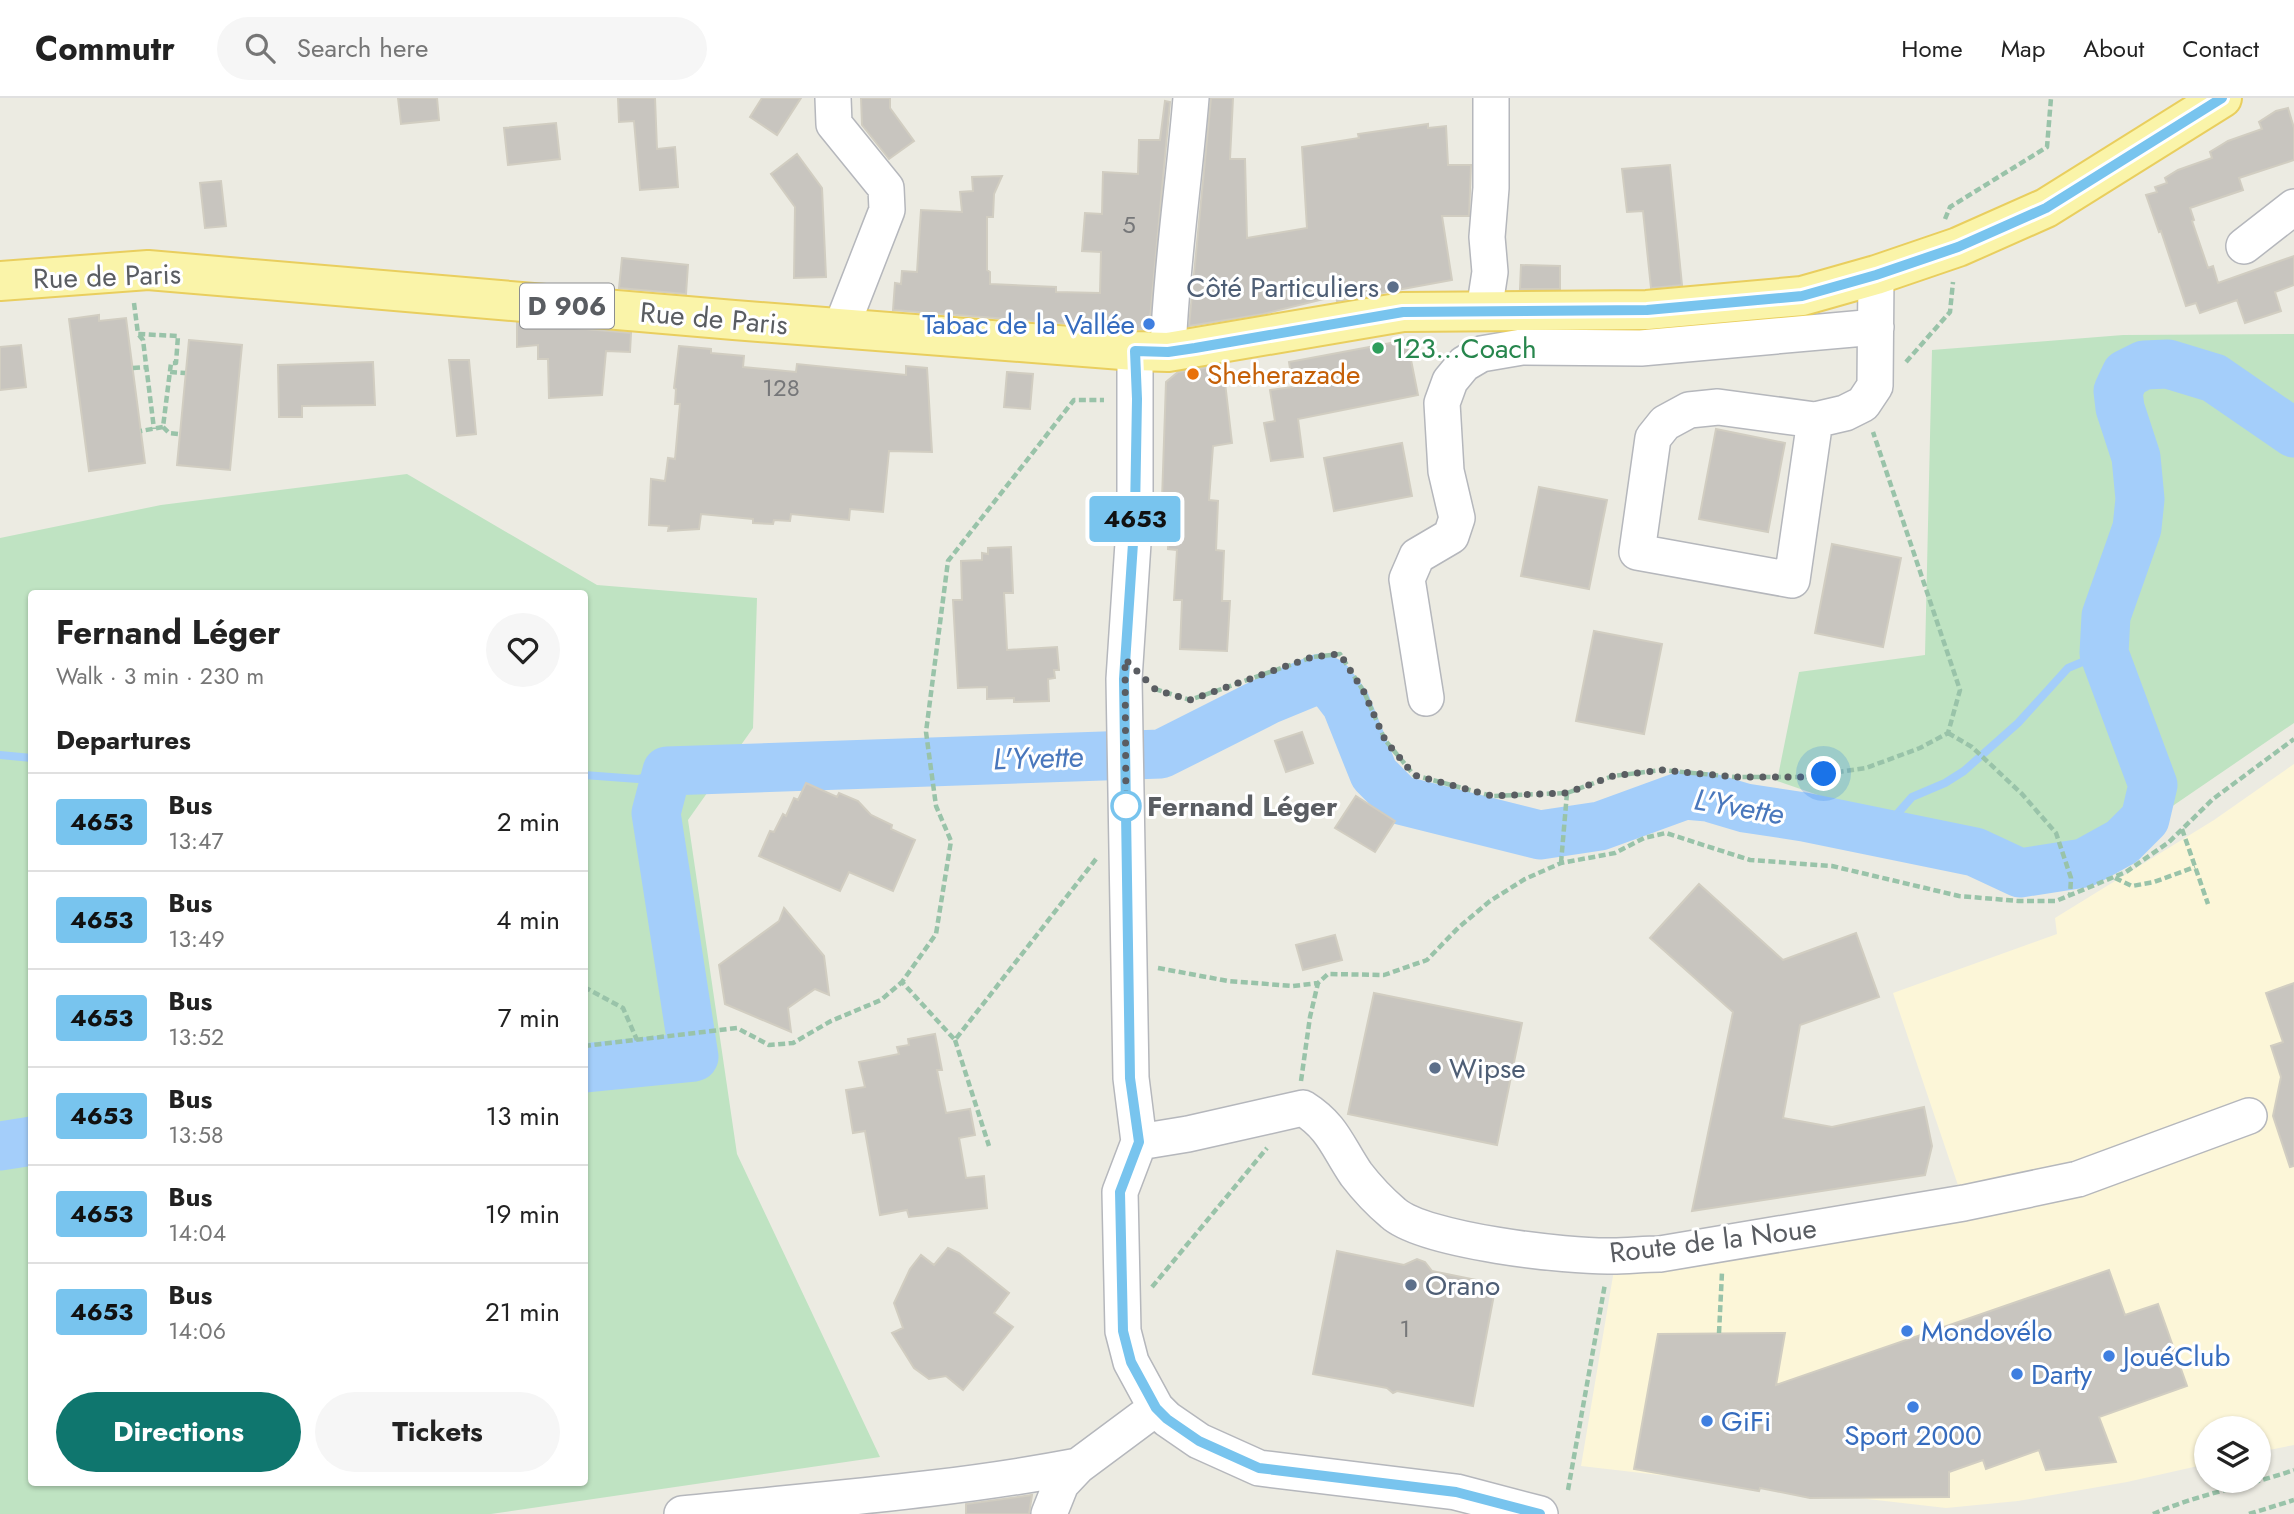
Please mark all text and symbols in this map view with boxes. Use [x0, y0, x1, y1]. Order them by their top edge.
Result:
search box [217, 17, 707, 80]
text: Commutr [35, 25, 175, 72]
icon: search [241, 29, 279, 67]
text: Search here [297, 29, 428, 67]
text: Home [1901, 31, 1963, 66]
text: Map [2001, 31, 2045, 66]
text: About [2083, 31, 2144, 66]
text: Contact [2182, 31, 2259, 66]
house number: 5 [1122, 207, 1136, 242]
street label: Rue de Paris [32, 253, 182, 300]
place label: Côté Particuliers [1186, 267, 1379, 308]
marker: Côté Particuliers [1385, 279, 1401, 295]
road number: D 906 [520, 284, 614, 328]
street label: Rue de Paris [638, 292, 790, 345]
place label: Tabac de la Vallée [922, 304, 1135, 345]
marker: Tabac de la Vallée [1141, 316, 1157, 332]
place label: 123...Coach [1392, 328, 1537, 369]
marker: 123...Coach [1370, 340, 1386, 356]
place label: Sheherazade [1207, 354, 1360, 395]
marker: Sheherazade [1185, 366, 1201, 382]
house number: 128 [762, 370, 800, 405]
line badge: 4653 [1086, 496, 1184, 542]
text: 4653 [1103, 501, 1167, 536]
text: Fernand Léger [56, 609, 281, 656]
button: heart [486, 613, 560, 687]
text: Walk · 3 min · 230 m [56, 659, 264, 693]
text: Departures [56, 721, 191, 759]
water label: L'Yvette [992, 734, 1084, 781]
your location [1806, 756, 1841, 791]
water label: L'Yvette [1691, 777, 1787, 836]
text: Bus [168, 786, 212, 824]
place label: Fernand Léger [1147, 786, 1338, 827]
marker: Fernand Léger [1111, 791, 1141, 821]
text: 2 min [497, 803, 560, 841]
text: 4653 [70, 804, 133, 839]
text: 13:47 [168, 824, 224, 858]
text: Bus [168, 884, 212, 922]
text: 4 min [496, 901, 560, 939]
text: 4653 [70, 902, 133, 937]
text: 13:49 [168, 922, 225, 956]
text: Bus [168, 982, 212, 1020]
text: 7 min [498, 999, 560, 1037]
text: 4653 [70, 1000, 133, 1035]
text: 13:52 [168, 1020, 224, 1054]
place label: Wipse [1449, 1048, 1526, 1089]
marker: Wipse [1427, 1060, 1443, 1076]
text: Bus [168, 1080, 212, 1118]
text: 13 min [486, 1097, 560, 1135]
text: 4653 [70, 1098, 133, 1133]
text: 13:58 [168, 1118, 224, 1152]
text: Bus [168, 1178, 212, 1216]
text: 19 min [485, 1195, 560, 1233]
text: 4653 [70, 1196, 133, 1231]
street label: Route de la Noue [1607, 1207, 1819, 1274]
text: 14:04 [168, 1216, 226, 1250]
place label: Orano [1425, 1265, 1500, 1306]
text: Bus [168, 1276, 212, 1314]
marker: Orano [1403, 1277, 1419, 1293]
text: 21 min [485, 1293, 560, 1331]
text: 4653 [70, 1294, 133, 1329]
house number: 1 [1400, 1311, 1410, 1346]
place label: Mondovélo [1921, 1311, 2053, 1352]
text: 14:06 [168, 1314, 226, 1348]
marker: Mondovélo [1899, 1323, 1915, 1339]
place label: JouéClub [2119, 1336, 2230, 1377]
marker: JouéClub [2101, 1348, 2117, 1364]
place label: Darty [2031, 1354, 2093, 1395]
marker: Darty [2009, 1366, 2025, 1382]
button: Directions [56, 1392, 301, 1472]
button: Tickets [315, 1392, 560, 1472]
marker: Sport 2000 [1905, 1399, 1921, 1415]
place label: GiFi [1721, 1401, 1771, 1442]
marker: GiFi [1699, 1413, 1715, 1429]
place label: Sport 2000 [1844, 1415, 1982, 1456]
map controls [2194, 1416, 2271, 1493]
button: layers [2194, 1416, 2271, 1493]

